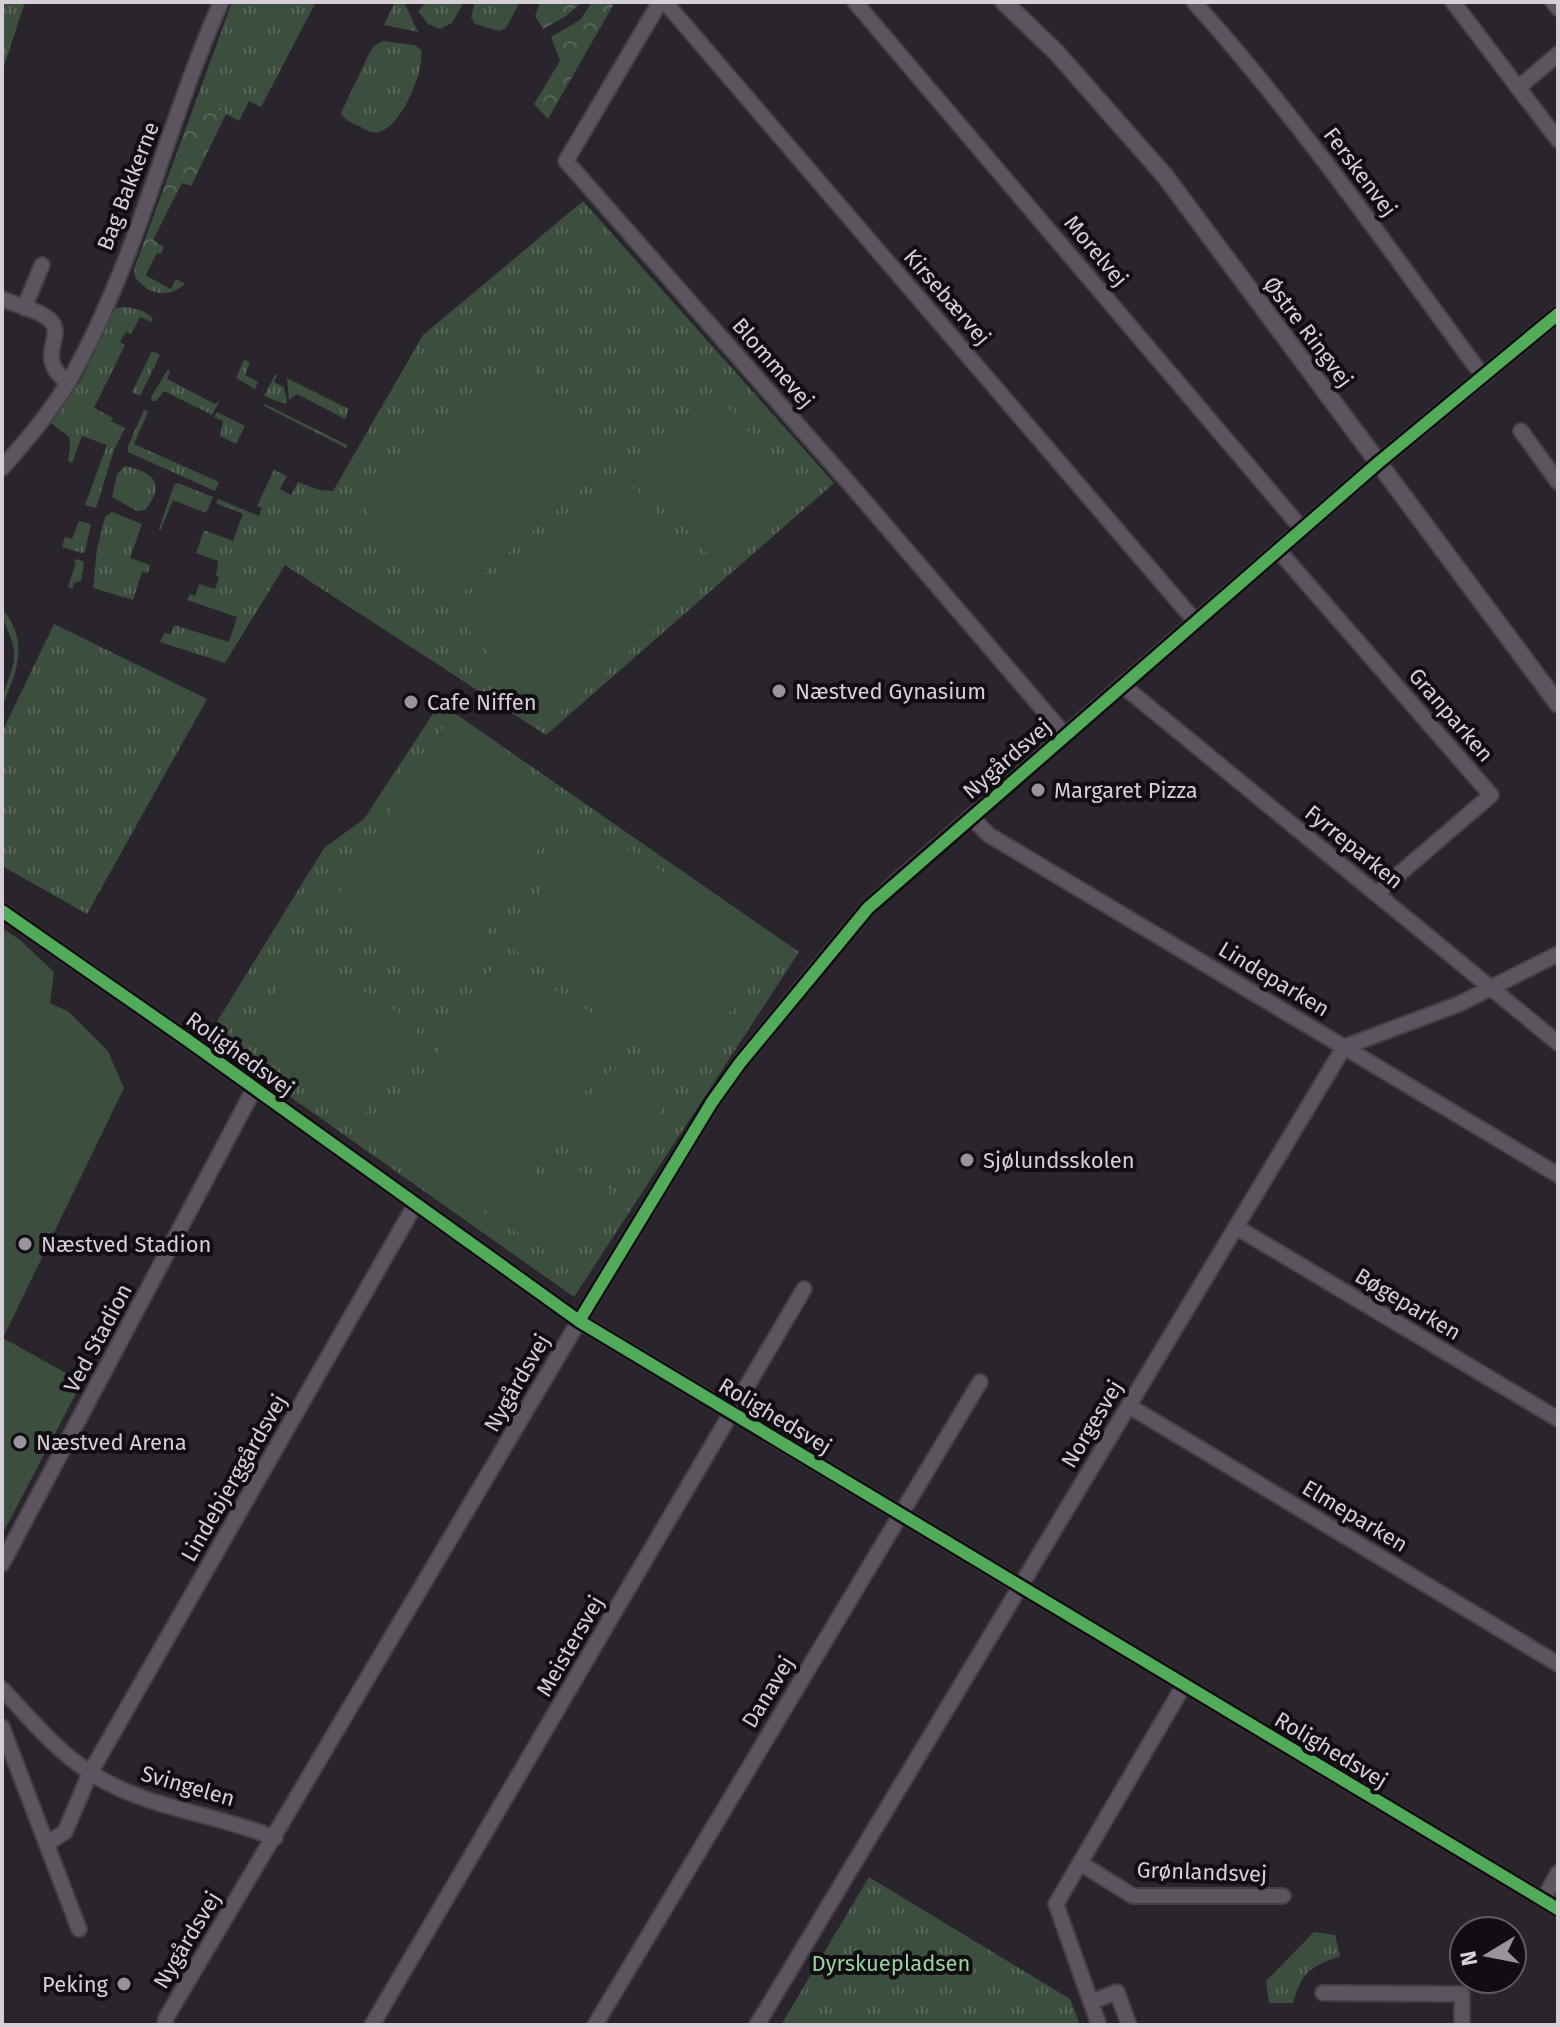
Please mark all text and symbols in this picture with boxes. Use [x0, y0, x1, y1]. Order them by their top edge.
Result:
street label: Bag Bakkerne [91, 118, 165, 254]
street label: Ferskenvej [1318, 122, 1402, 222]
street label: Morelvej [1058, 210, 1134, 292]
street label: Kirsebærvej [898, 243, 996, 351]
street label: Østre Ringvej [1258, 271, 1358, 393]
street label: Blommevej [726, 312, 820, 414]
street label: Granparken [1403, 662, 1499, 768]
place label: Næstved Gynasium [795, 678, 986, 705]
marker: Næstved Gynasium [770, 682, 788, 700]
place label: Cafe Niffen [427, 689, 537, 716]
marker: Cafe Niffen [402, 693, 420, 711]
street label: Nygårdsvej [957, 713, 1057, 805]
place label: Margaret Pizza [1054, 777, 1198, 804]
marker: Margaret Pizza [1029, 781, 1047, 799]
street label: Fyrreparken [1299, 799, 1409, 895]
street label: Lindeparken [1214, 935, 1334, 1023]
street label: Rolighedsvej [181, 1006, 299, 1102]
place label: Sjølundsskolen [983, 1147, 1135, 1174]
marker: Sjølundsskolen [958, 1151, 976, 1169]
place label: Næstved Stadion [41, 1231, 211, 1258]
marker: Næstved Stadion [16, 1235, 34, 1253]
street label: Bøgeparken [1350, 1262, 1466, 1346]
street label: Ved Stadion [58, 1279, 138, 1397]
street label: Nygårdsvej [478, 1329, 556, 1437]
street label: Rolighedsvej [714, 1372, 836, 1460]
street label: Norgesvej [1055, 1375, 1129, 1473]
street label: Lindebjerggårdsvej [175, 1389, 293, 1567]
place label: Næstved Arena [36, 1429, 187, 1456]
marker: Næstved Arena [11, 1433, 29, 1451]
street label: Elmeparken [1297, 1474, 1413, 1558]
street label: Meistersvej [530, 1591, 610, 1701]
street label: Danavej [736, 1651, 800, 1733]
street label: Rolighedsvej [1270, 1706, 1392, 1794]
street label: Svingelen [138, 1760, 238, 1812]
street label: Grønlandsvej [1136, 1856, 1268, 1888]
street label: Nygårdsvej [147, 1887, 227, 1993]
north arrow [1448, 1915, 1528, 1995]
text: N [1454, 1949, 1483, 1968]
park label: Dyrskuepladsen [811, 1950, 971, 1977]
place label: Peking [42, 1971, 109, 1998]
marker: Peking [115, 1975, 133, 1993]

